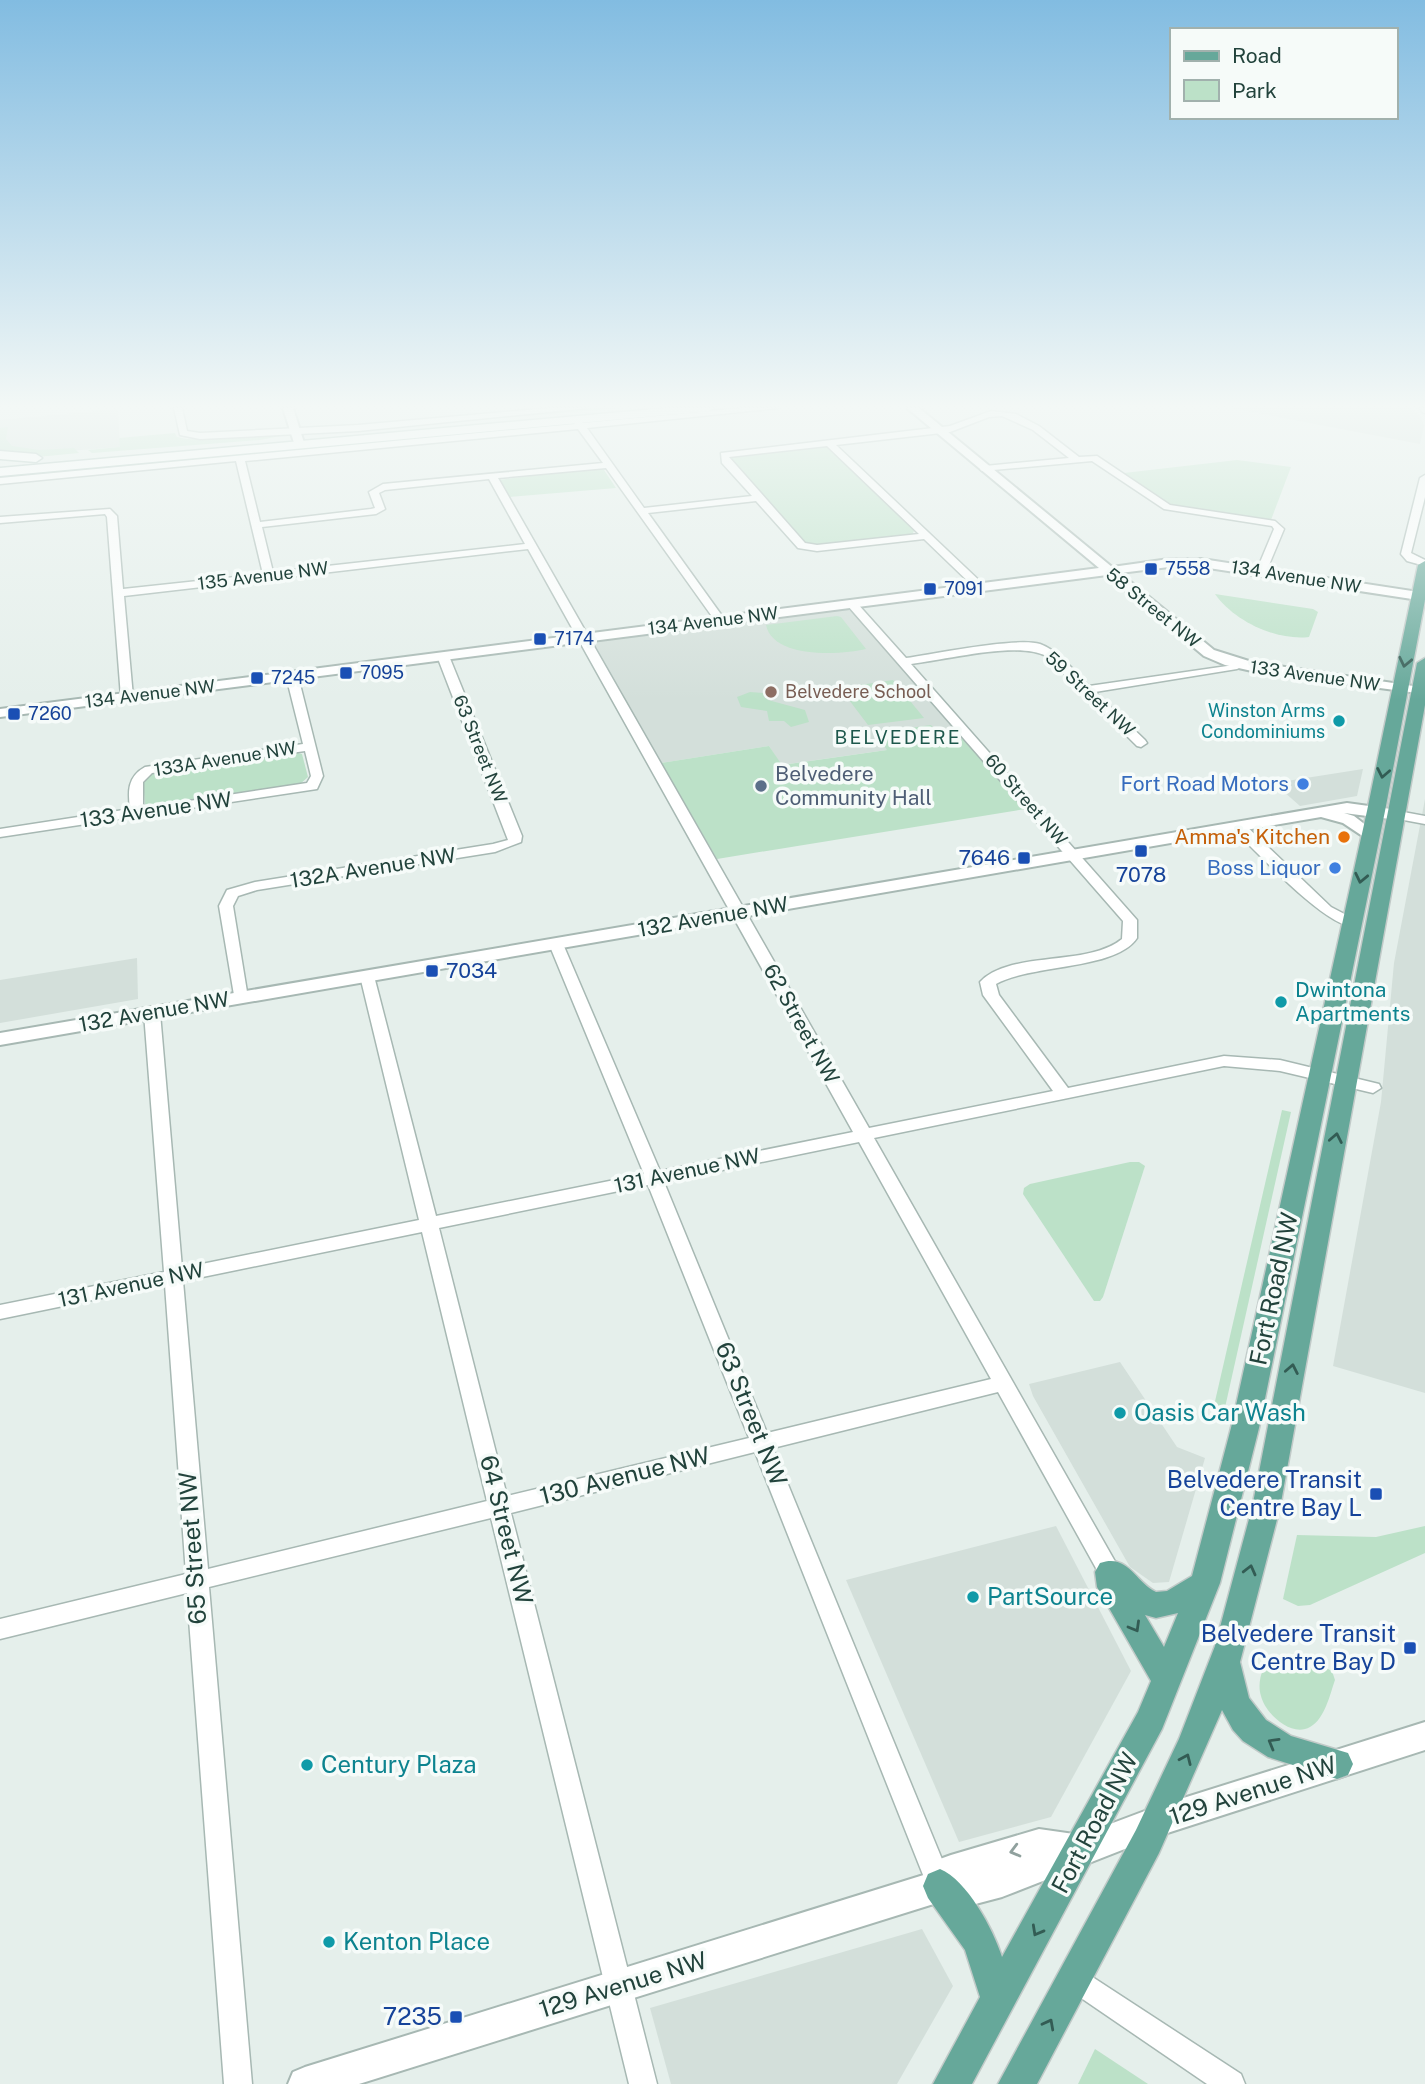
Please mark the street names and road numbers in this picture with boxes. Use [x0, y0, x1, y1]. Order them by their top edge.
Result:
street label: 134 Avenue NW [1230, 556, 1362, 597]
street label: 135 Avenue NW [196, 557, 329, 594]
street label: 58 Street NW [1102, 563, 1205, 652]
street label: 134 Avenue NW [647, 602, 779, 639]
street label: 59 Street NW [1041, 647, 1139, 740]
street label: 133 Avenue NW [1249, 656, 1381, 695]
street label: 134 Avenue NW [84, 675, 216, 712]
street label: 63 Street NW [449, 692, 512, 806]
street label: 133A Avenue NW [152, 737, 298, 780]
street label: 60 Street NW [981, 750, 1072, 850]
street label: 133 Avenue NW [78, 786, 233, 833]
street label: 132A Avenue NW [288, 842, 457, 893]
street label: 132 Avenue NW [636, 891, 790, 942]
street label: 62 Street NW [758, 960, 845, 1088]
street label: 132 Avenue NW [77, 986, 231, 1037]
street label: 131 Avenue NW [612, 1143, 762, 1198]
street label: Fort Road NW [1243, 1210, 1303, 1368]
street label: 131 Avenue NW [56, 1257, 206, 1312]
street label: 63 Street NW [710, 1338, 794, 1490]
street label: 130 Avenue NW [537, 1440, 713, 1510]
street label: 64 Street NW [475, 1452, 539, 1607]
street label: 65 Street NW [173, 1471, 211, 1625]
street label: Fort Road NW [1045, 1747, 1143, 1898]
street label: 129 Avenue NW [1166, 1750, 1340, 1830]
street label: 129 Avenue NW [535, 1945, 710, 2023]

